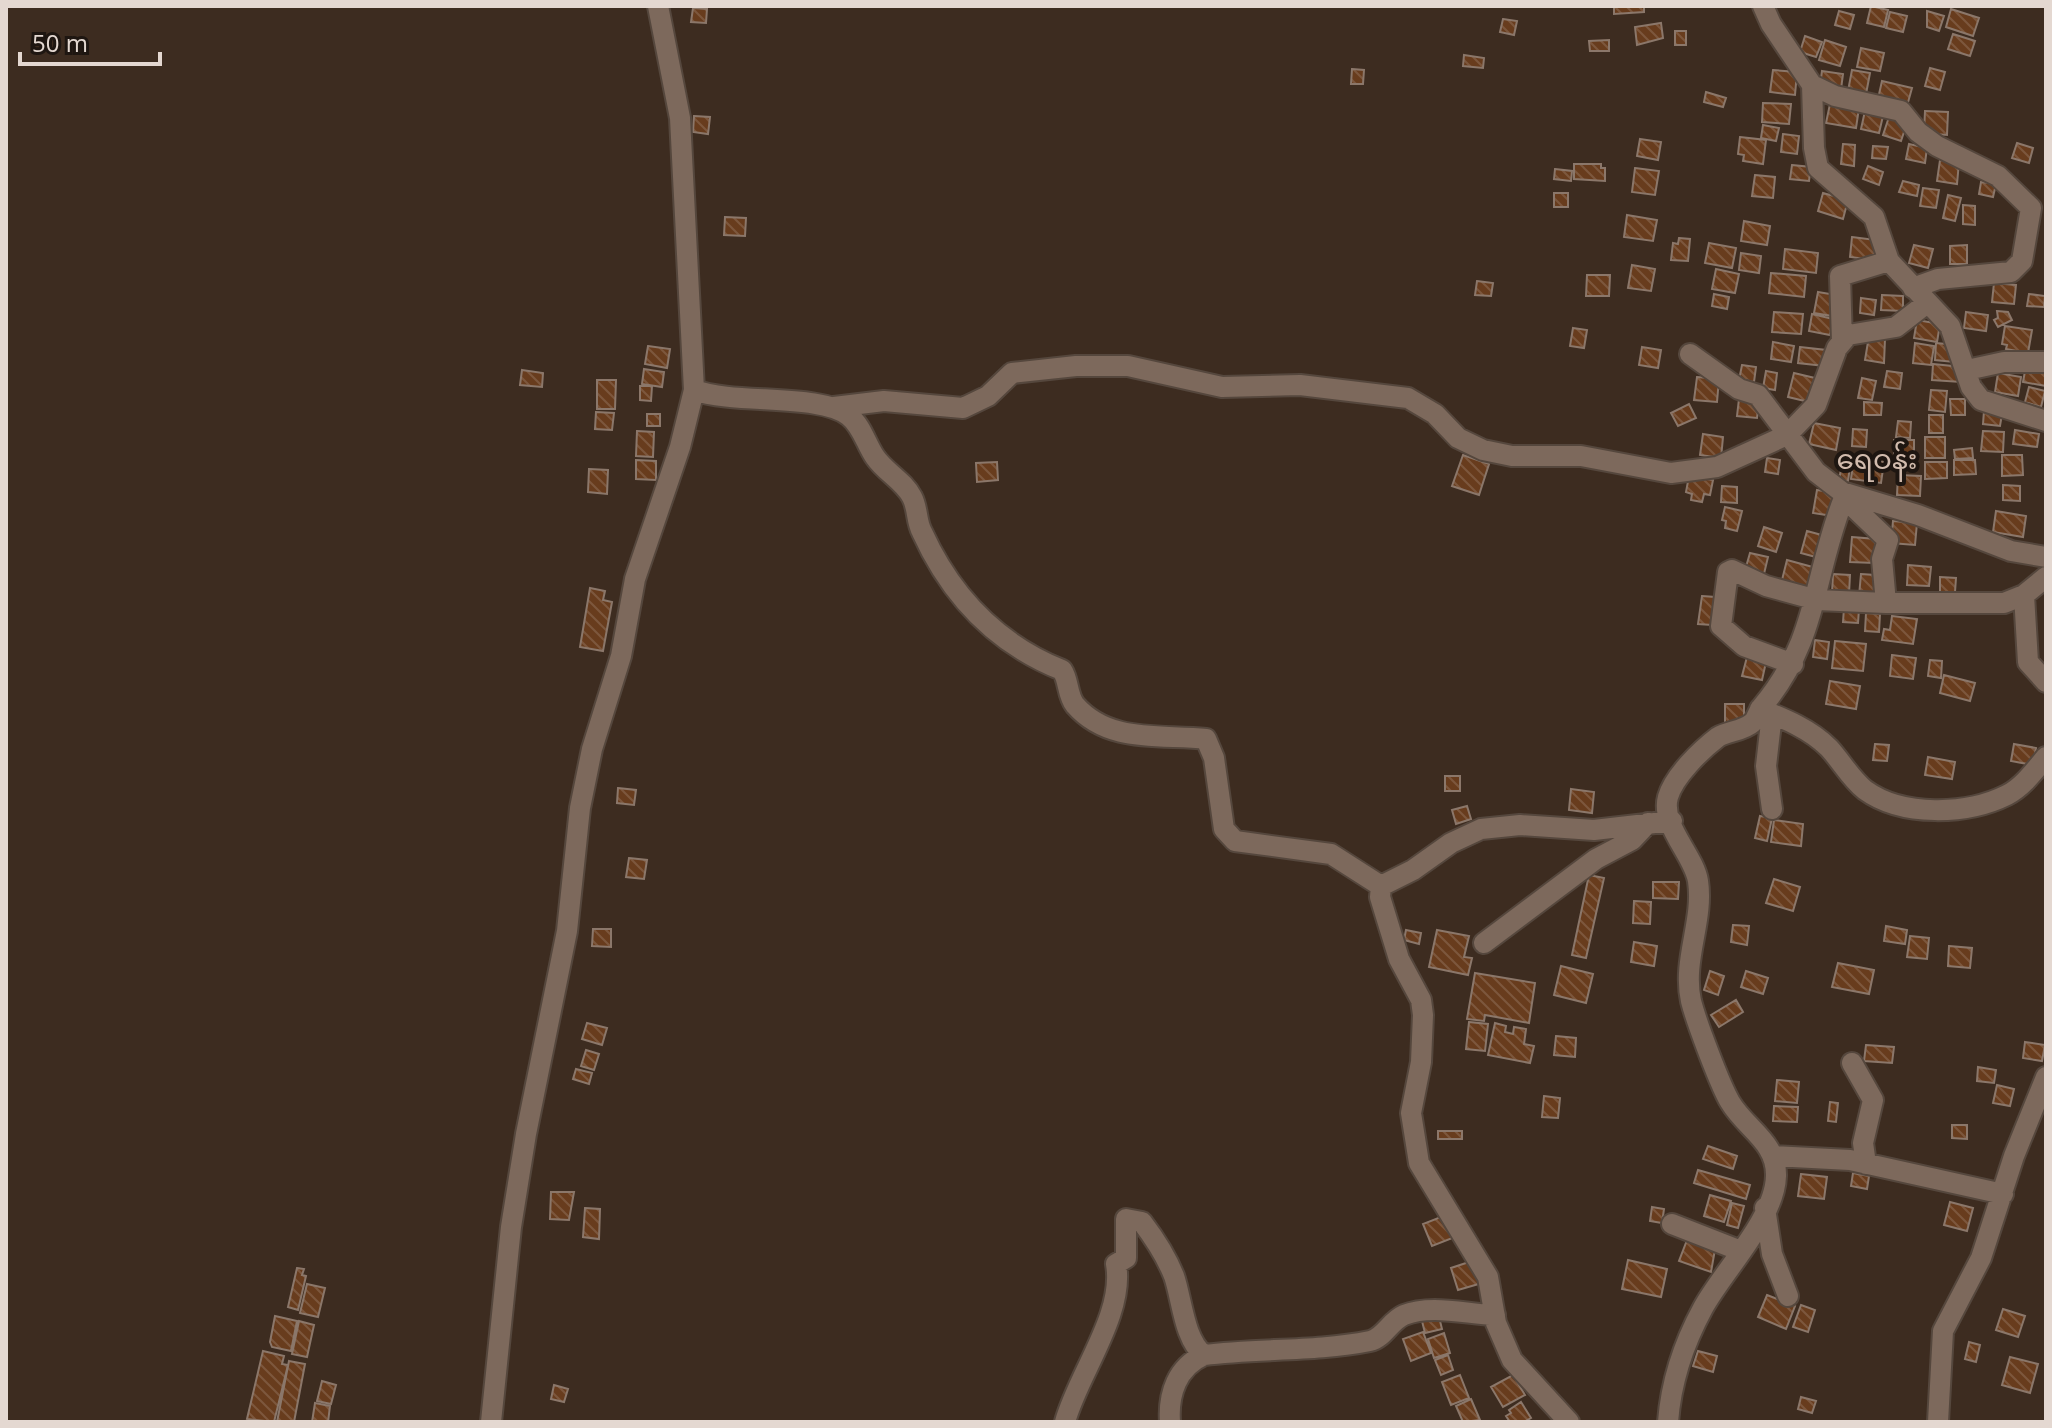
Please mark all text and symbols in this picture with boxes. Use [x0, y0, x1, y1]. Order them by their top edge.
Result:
scale bar [20, 16, 160, 66]
text: 50 m [32, 26, 88, 59]
district label: ရေဝန်း [1836, 439, 1918, 482]

